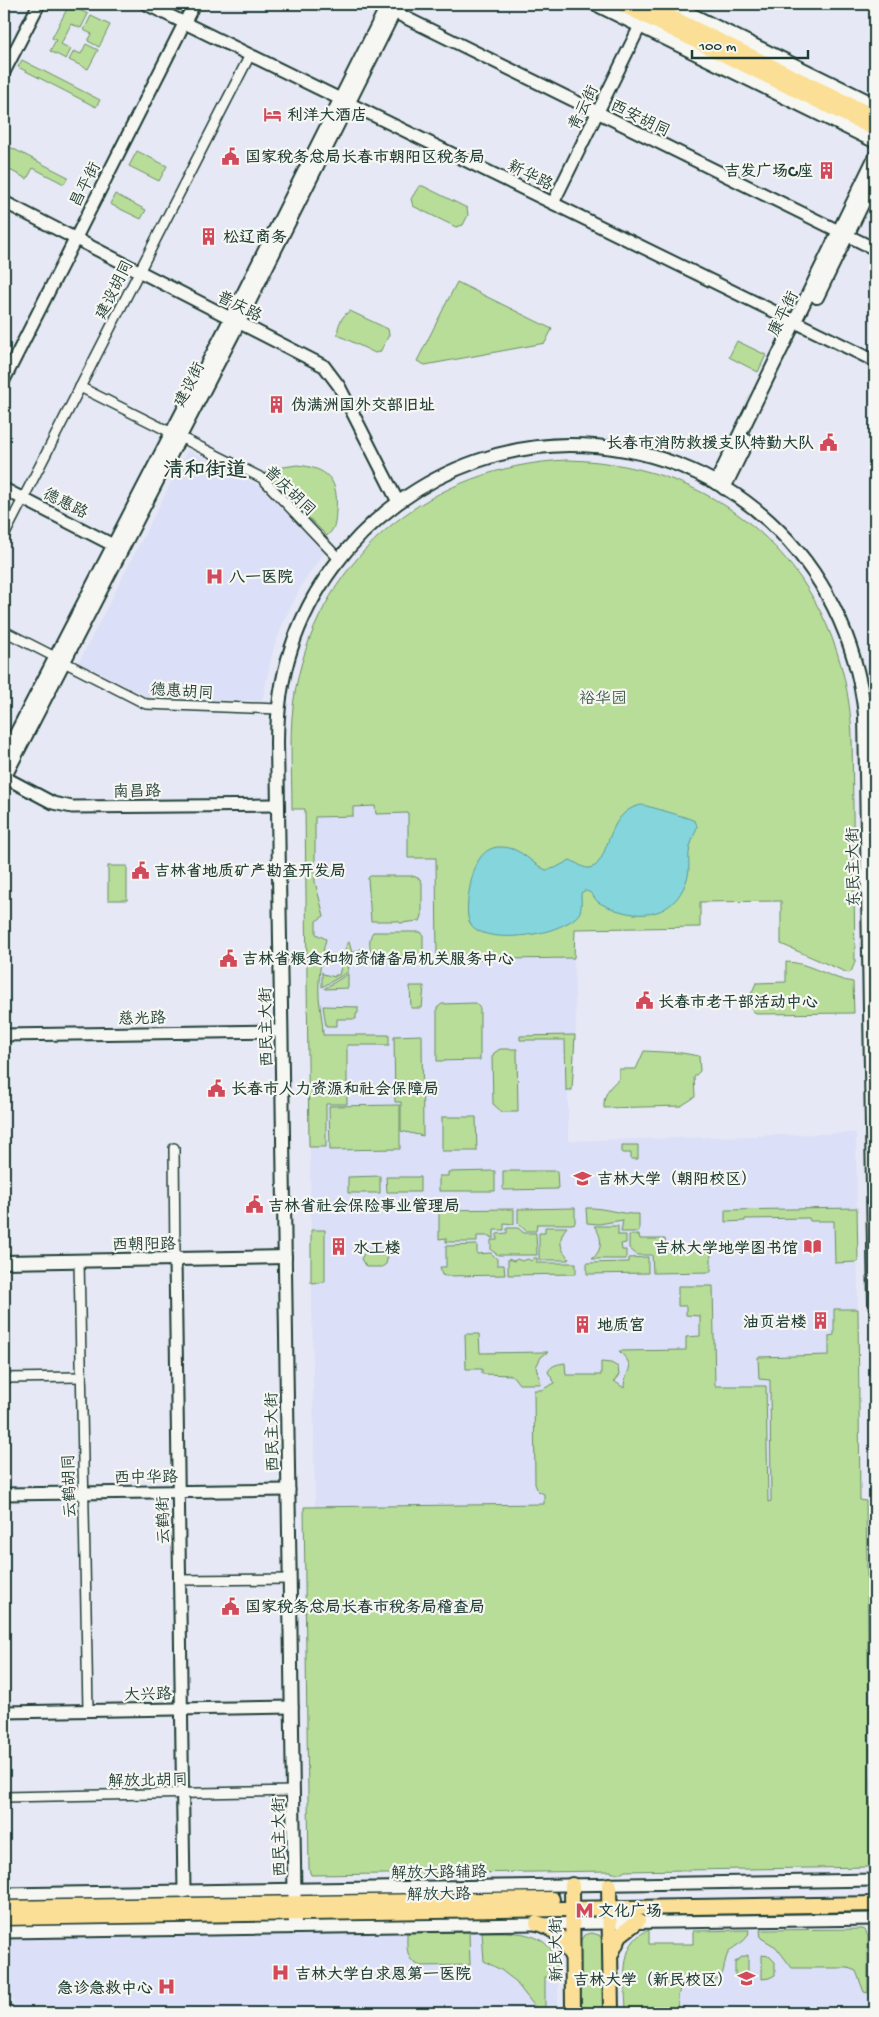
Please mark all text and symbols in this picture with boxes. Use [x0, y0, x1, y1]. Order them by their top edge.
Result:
scale bar [692, 28, 808, 60]
text: 100 m [698, 38, 737, 56]
street label: 青云街 [564, 82, 604, 134]
street label: 西安胡同 [607, 97, 673, 143]
hotel icon: 利洋大酒店 [263, 104, 283, 124]
place label: 利洋大酒店 [287, 106, 367, 127]
public building icon: 国家税务总局长春市朝阳区税务局 [221, 146, 241, 166]
place label: 国家税务总局长春市朝阳区税务局 [245, 148, 485, 169]
street label: 新华路 [504, 156, 556, 196]
street label: 昌平街 [67, 159, 106, 211]
building icon: 吉发广场C座 [817, 160, 837, 180]
place label: 吉发广场C座 [724, 162, 813, 183]
building icon: 松辽商务 [199, 226, 219, 246]
place label: 松辽商务 [223, 229, 287, 249]
street label: 建设胡同 [92, 257, 139, 323]
street label: 普庆路 [213, 287, 265, 327]
street label: 康平街 [764, 288, 804, 340]
street label: 建设街 [171, 359, 210, 411]
building icon: 伪满洲国外交部旧址 [267, 394, 287, 414]
place label: 伪满洲国外交部旧址 [291, 396, 435, 417]
public building icon: 长春市消防救援支队特勤大队 [818, 432, 838, 452]
place label: 长春市消防救援支队特勤大队 [606, 434, 814, 455]
district label: 清和街道 [163, 458, 247, 485]
street label: 普庆胡同 [259, 462, 320, 522]
street label: 德惠路 [39, 484, 91, 524]
hospital icon: 八一医院 [205, 566, 225, 586]
place label: 八一医院 [229, 569, 293, 589]
street label: 德惠胡同 [149, 680, 214, 705]
park label: 裕华园 [579, 690, 627, 710]
street label: 南昌路 [113, 782, 161, 803]
street label: 东民主大街 [843, 827, 866, 907]
public building icon: 吉林省地质矿产勘查开发局 [130, 860, 150, 880]
place label: 吉林省地质矿产勘查开发局 [154, 862, 346, 883]
public building icon: 吉林省粮食和物资储备局机关服务中心 [218, 948, 238, 968]
place label: 吉林省粮食和物资储备局机关服务中心 [242, 949, 514, 971]
street label: 西民主大街 [256, 987, 279, 1067]
public building icon: 长春市老干部活动中心 [634, 991, 654, 1011]
place label: 长春市老干部活动中心 [658, 993, 818, 1014]
street label: 慈光路 [118, 1009, 166, 1030]
public building icon: 长春市人力资源和社会保障局 [207, 1078, 227, 1098]
place label: 长春市人力资源和社会保障局 [231, 1079, 439, 1101]
school or university icon: 吉林大学（朝阳校区） [573, 1168, 593, 1188]
place label: 吉林大学（朝阳校区） [597, 1170, 757, 1191]
public building icon: 吉林省社会保险事业管理局 [244, 1195, 264, 1215]
place label: 吉林省社会保险事业管理局 [268, 1197, 460, 1218]
street label: 西朝阳路 [112, 1234, 176, 1257]
building icon: 水工楼 [329, 1237, 349, 1257]
library icon: 吉林大学地学图书馆 [802, 1237, 822, 1257]
place label: 水工楼 [353, 1239, 401, 1260]
place label: 吉林大学地学图书馆 [654, 1239, 798, 1260]
building icon: 油页岩楼 [811, 1311, 831, 1331]
place label: 油页岩楼 [743, 1313, 807, 1334]
building icon: 地质宫 [573, 1314, 593, 1334]
place label: 地质宫 [597, 1316, 645, 1337]
street label: 西民主大街 [262, 1392, 285, 1472]
street label: 云鹤胡同 [60, 1454, 82, 1518]
street label: 西中华路 [114, 1467, 178, 1490]
street label: 云鹤街 [155, 1496, 175, 1544]
public building icon: 国家税务总局长春市税务局稽查局 [221, 1596, 241, 1616]
place label: 国家税务总局长春市税务局稽查局 [245, 1598, 485, 1619]
street label: 大兴路 [124, 1685, 172, 1706]
street label: 解放北胡同 [108, 1770, 188, 1793]
street label: 西民主大街 [269, 1797, 292, 1877]
street label: 解放大路辅路 [391, 1862, 487, 1885]
street label: 解放大路 [407, 1884, 471, 1907]
metro station icon: 文化广场 [574, 1900, 594, 1920]
place label: 文化广场 [598, 1902, 662, 1923]
street label: 新民大街 [547, 1918, 569, 1982]
hospital icon: 吉林大学白求恩第一医院 [271, 1963, 291, 1983]
place label: 吉林大学白求恩第一医院 [295, 1965, 471, 1986]
school or university icon: 吉林大学（新民校区） [737, 1969, 757, 1989]
place label: 吉林大学（新民校区） [573, 1971, 733, 1992]
hospital icon: 急诊急救中心 [157, 1977, 177, 1997]
place label: 急诊急救中心 [57, 1979, 153, 2000]

